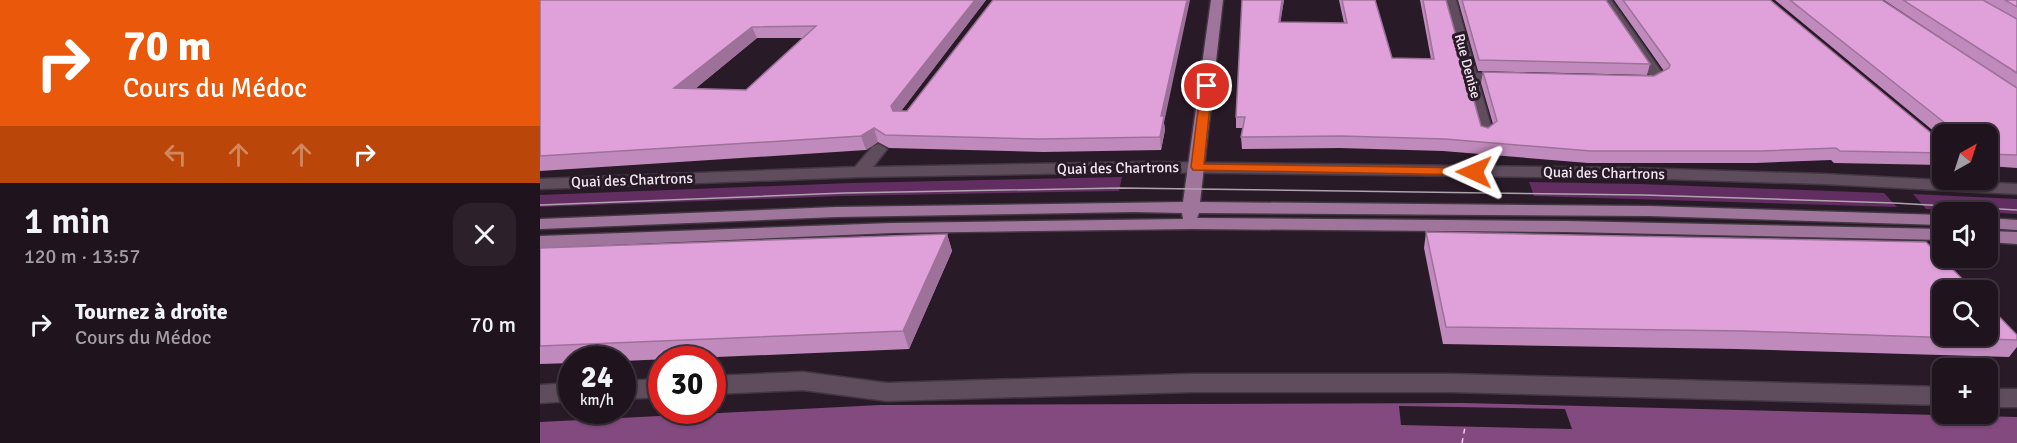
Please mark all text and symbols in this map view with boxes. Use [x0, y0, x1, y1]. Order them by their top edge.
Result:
text: 70 m [123, 21, 212, 72]
icon: right [24, 24, 102, 102]
street label: Rue Denise [1451, 32, 1484, 100]
pin [1181, 60, 1232, 111]
icon: arrive [1190, 69, 1223, 102]
text: Cours du Médoc [123, 72, 307, 105]
north arrow [1932, 124, 1998, 190]
map controls [1932, 124, 1998, 424]
icon: left [159, 138, 192, 171]
icon: ahead [222, 138, 255, 171]
icon: ahead [285, 138, 318, 171]
icon: right [348, 138, 381, 171]
position arrow [1442, 140, 1506, 204]
street label: Quai des Chartrons [1057, 158, 1180, 178]
street label: Quai des Chartrons [1543, 163, 1666, 183]
street label: Quai des Chartrons [571, 169, 694, 191]
text: 1 min [24, 199, 110, 244]
button: sound [1932, 202, 1998, 268]
button: close [453, 203, 516, 266]
text: 120 m · 13:57 [24, 244, 140, 269]
button: search [1932, 280, 1998, 346]
text: Tournez à droite [75, 298, 228, 325]
icon: right [24, 308, 57, 341]
text: 70 m [470, 311, 516, 338]
text: Cours du Médoc [75, 325, 211, 350]
speed limit sign: 30 [648, 346, 726, 424]
button: + [1932, 358, 1998, 424]
text: 24 [581, 359, 613, 396]
text: km/h [580, 391, 614, 409]

